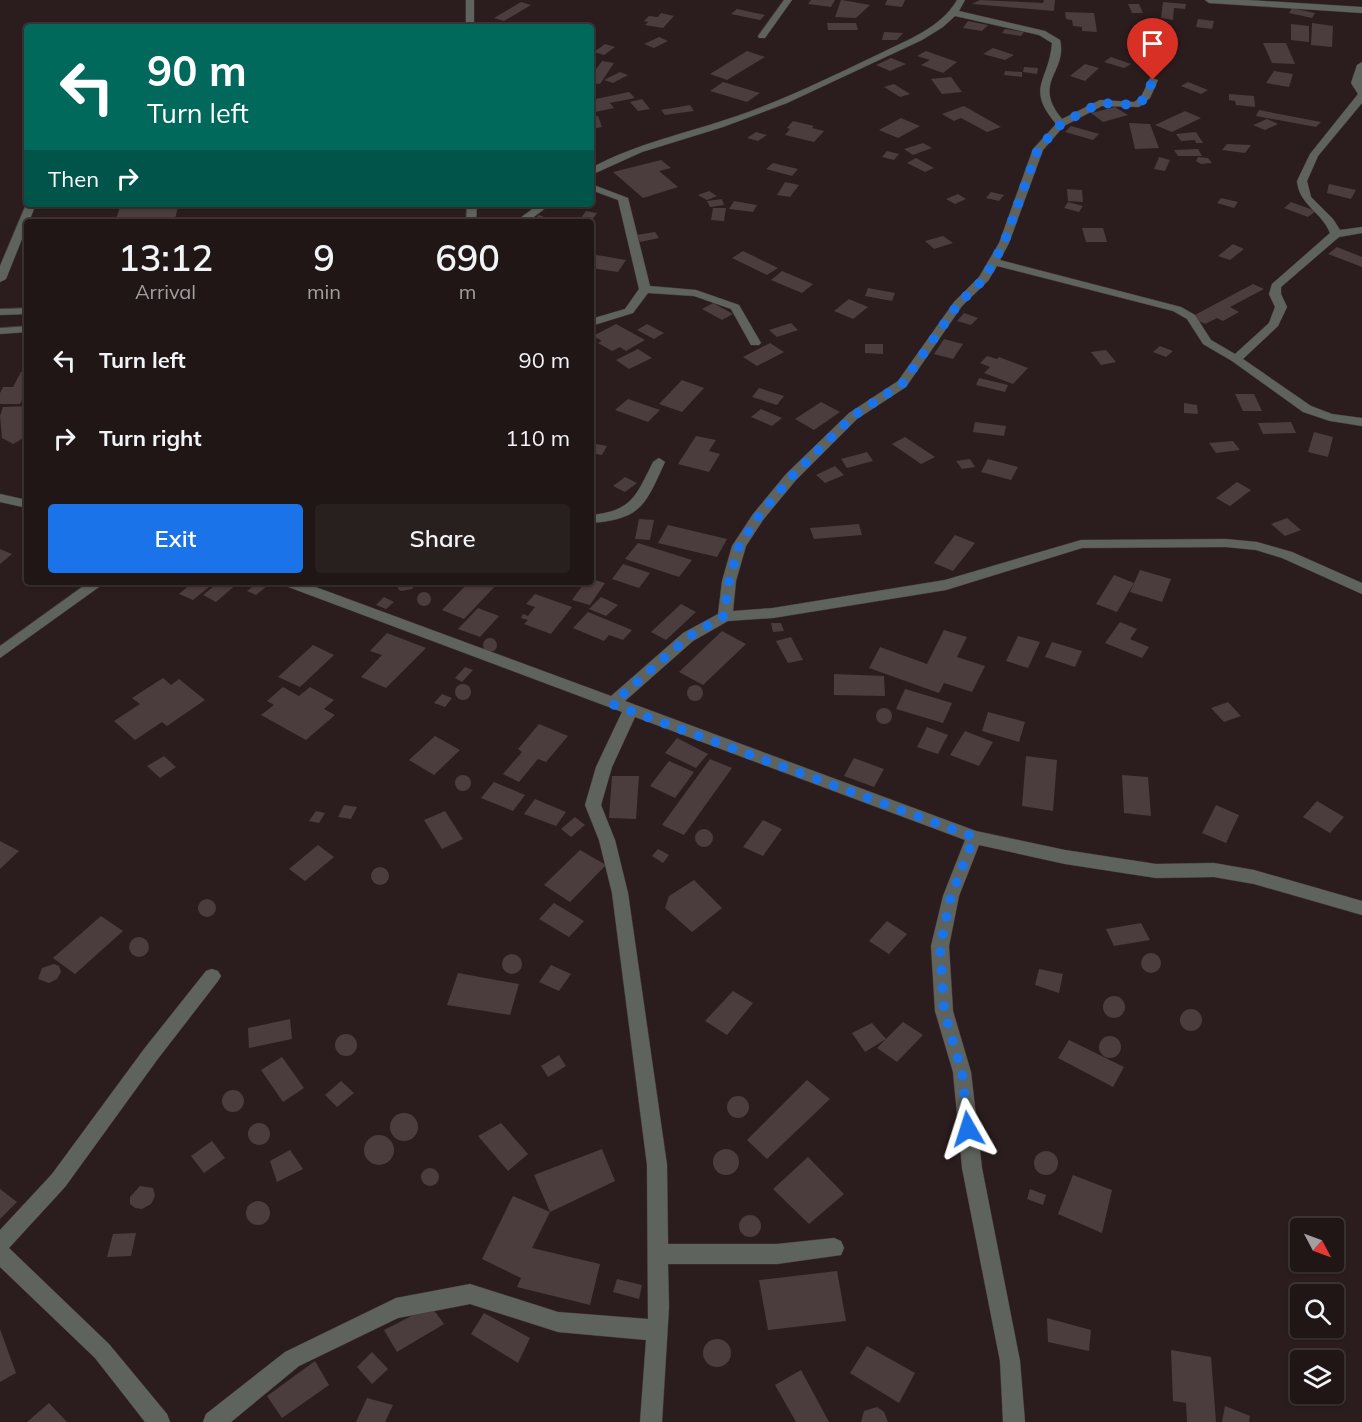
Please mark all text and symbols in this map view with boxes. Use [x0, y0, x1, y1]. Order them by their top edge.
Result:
pin [1127, 18, 1178, 80]
icon: arrive [1136, 27, 1169, 60]
text: 90 m [147, 44, 247, 97]
icon: left [48, 48, 126, 126]
text: Turn left [147, 96, 249, 130]
icon: right [111, 162, 144, 195]
text: Then [48, 165, 99, 193]
text: 13:12 [118, 235, 213, 280]
text: 9 [313, 235, 335, 280]
text: 690 [435, 235, 500, 280]
text: Arrival [135, 279, 196, 304]
text: min [307, 279, 341, 304]
text: m [459, 279, 476, 304]
icon: left [48, 344, 81, 377]
text: Turn left [99, 346, 186, 374]
text: 90 m [519, 346, 570, 374]
icon: right [48, 422, 81, 455]
text: Turn right [99, 424, 202, 452]
text: 110 m [505, 424, 570, 452]
button: Exit [48, 504, 303, 573]
button: Share [315, 504, 570, 573]
position arrow [936, 1097, 1000, 1161]
north arrow [1290, 1218, 1344, 1272]
map controls [1290, 1218, 1344, 1404]
button: search [1290, 1284, 1344, 1338]
button: layers [1290, 1350, 1344, 1404]

